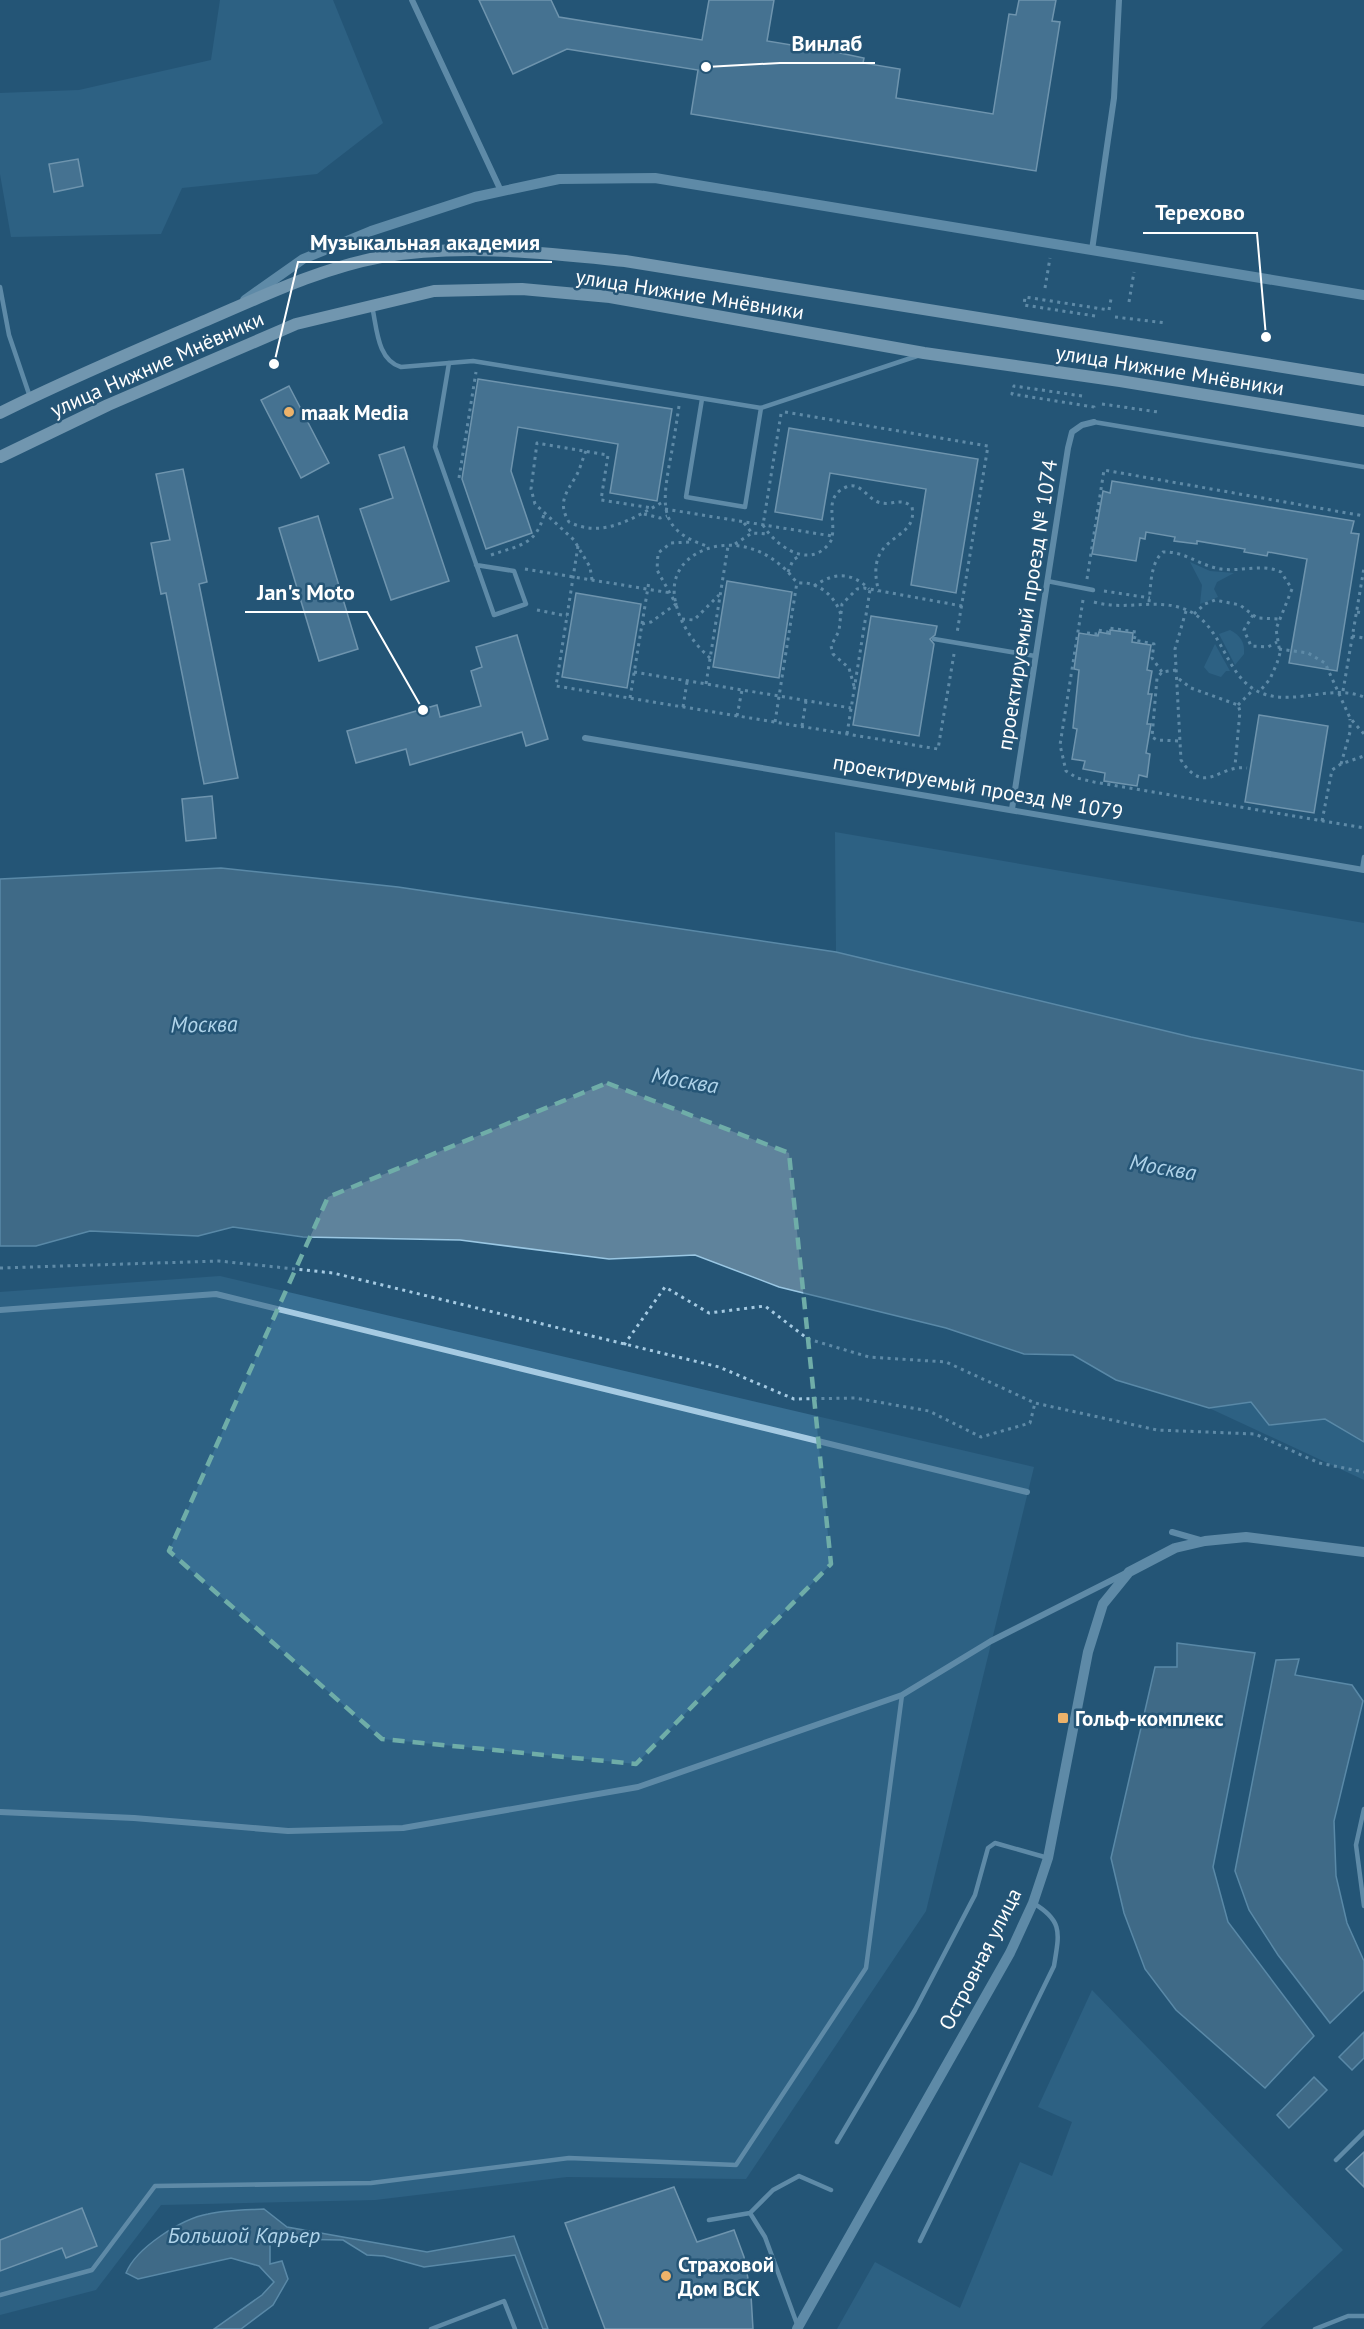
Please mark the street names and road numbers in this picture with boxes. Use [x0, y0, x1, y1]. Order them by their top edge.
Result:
street label: улица Нижние Мнёвники [574, 263, 806, 325]
street label: улица Нижние Мнёвники [46, 305, 268, 423]
street label: улица Нижние Мнёвники [1054, 339, 1286, 401]
street label: проектируемый проезд № 1074 [991, 458, 1063, 752]
street label: проектируемый проезд № 1079 [831, 748, 1125, 826]
street label: Островная улица [933, 1883, 1027, 2035]

